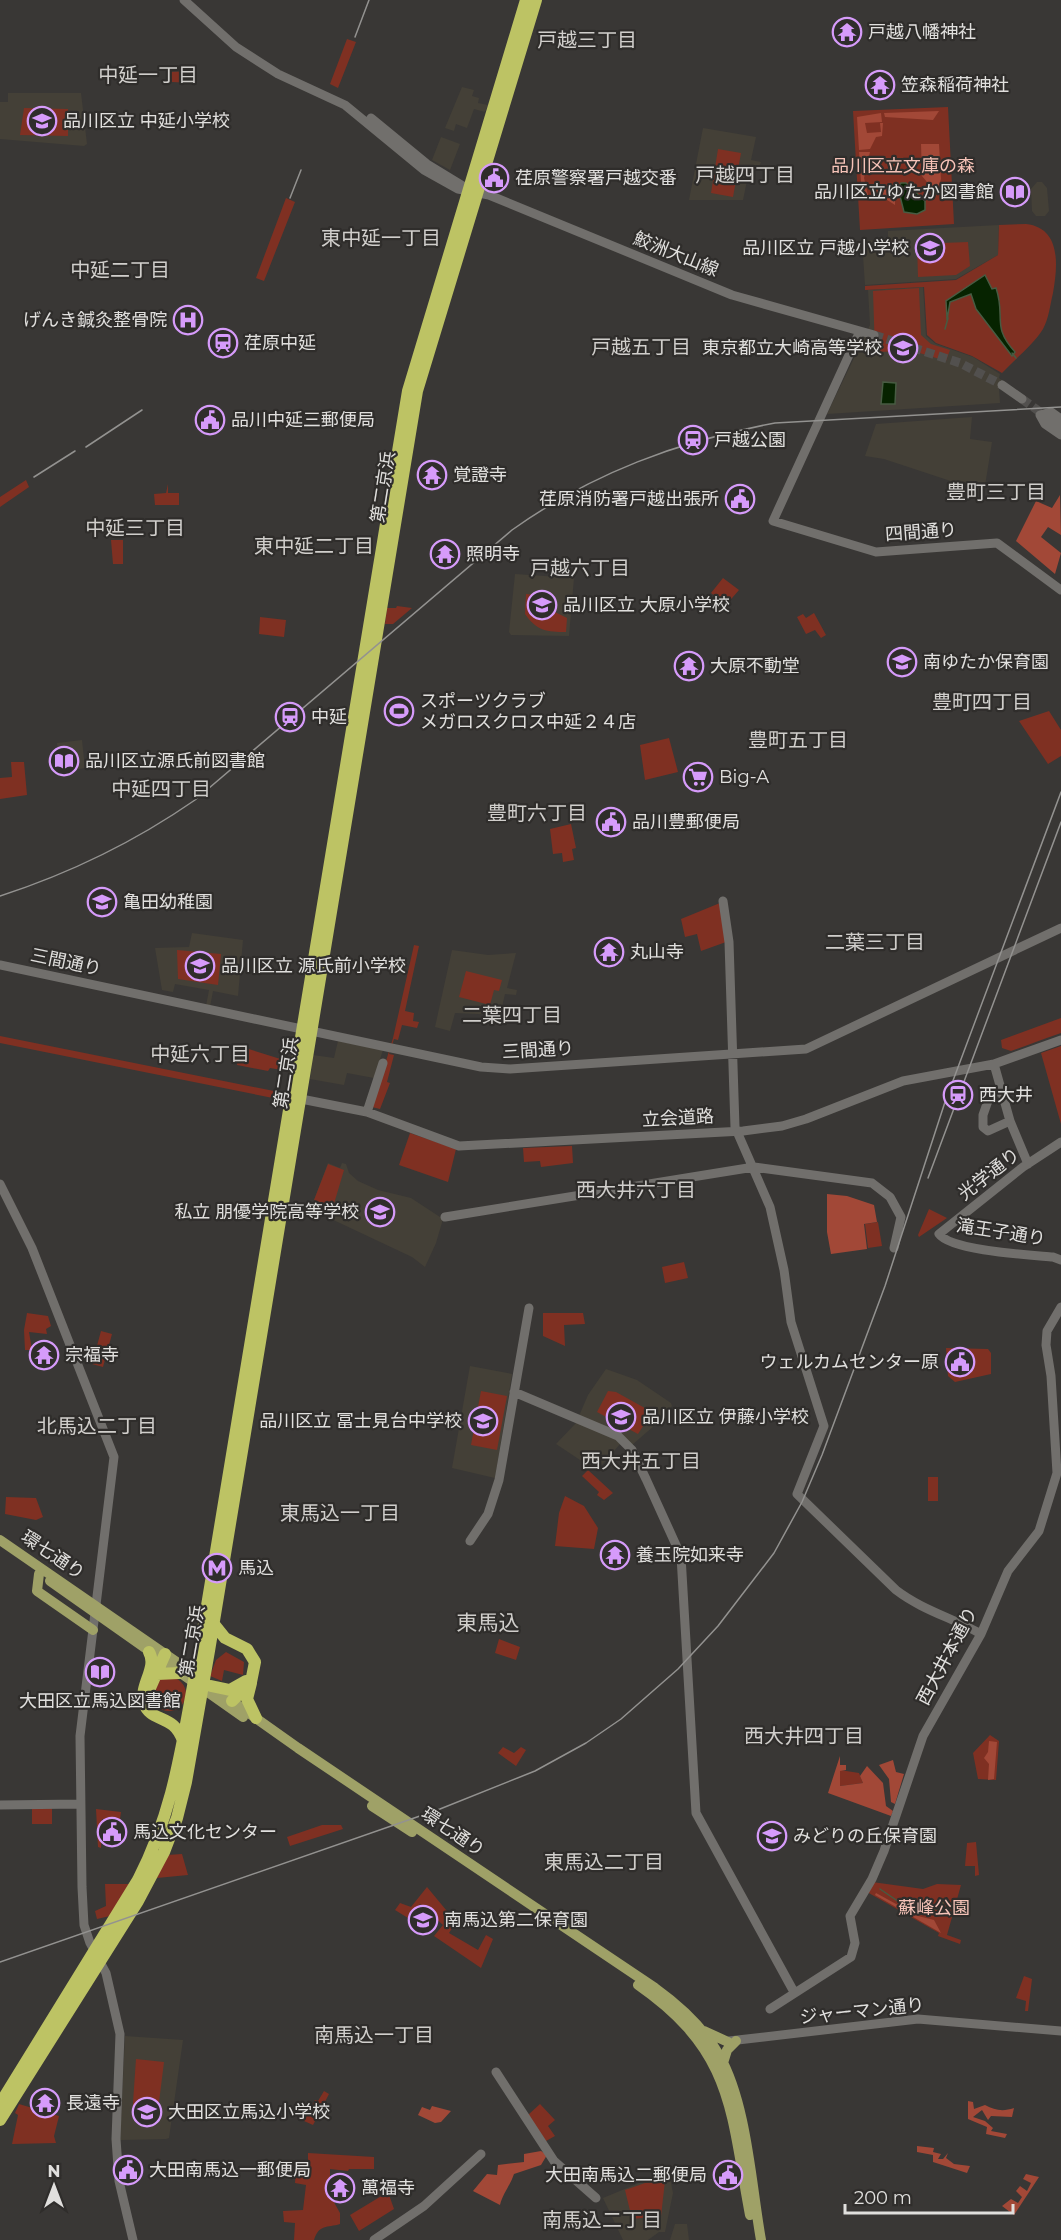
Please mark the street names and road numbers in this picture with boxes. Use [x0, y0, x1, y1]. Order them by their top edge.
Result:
street label: 鮫洲大山線 [630, 227, 722, 281]
street label: 第二京浜 [367, 450, 399, 524]
street label: 四間通り [884, 519, 958, 545]
street label: 三間通り [28, 944, 104, 980]
street label: 第二京浜 [270, 1036, 302, 1110]
street label: 三間通り [501, 1037, 575, 1063]
street label: 立会道路 [641, 1105, 715, 1131]
street label: 光学通り [954, 1143, 1024, 1205]
street label: 滝王子通り [955, 1214, 1047, 1250]
street label: 環七通り [17, 1526, 89, 1584]
street label: 西大井本通り [912, 1603, 982, 1709]
street label: 第二京浜 [175, 1604, 209, 1678]
street label: 環七通り [417, 1803, 489, 1861]
street label: ジャーマン通り [799, 1994, 925, 2028]

